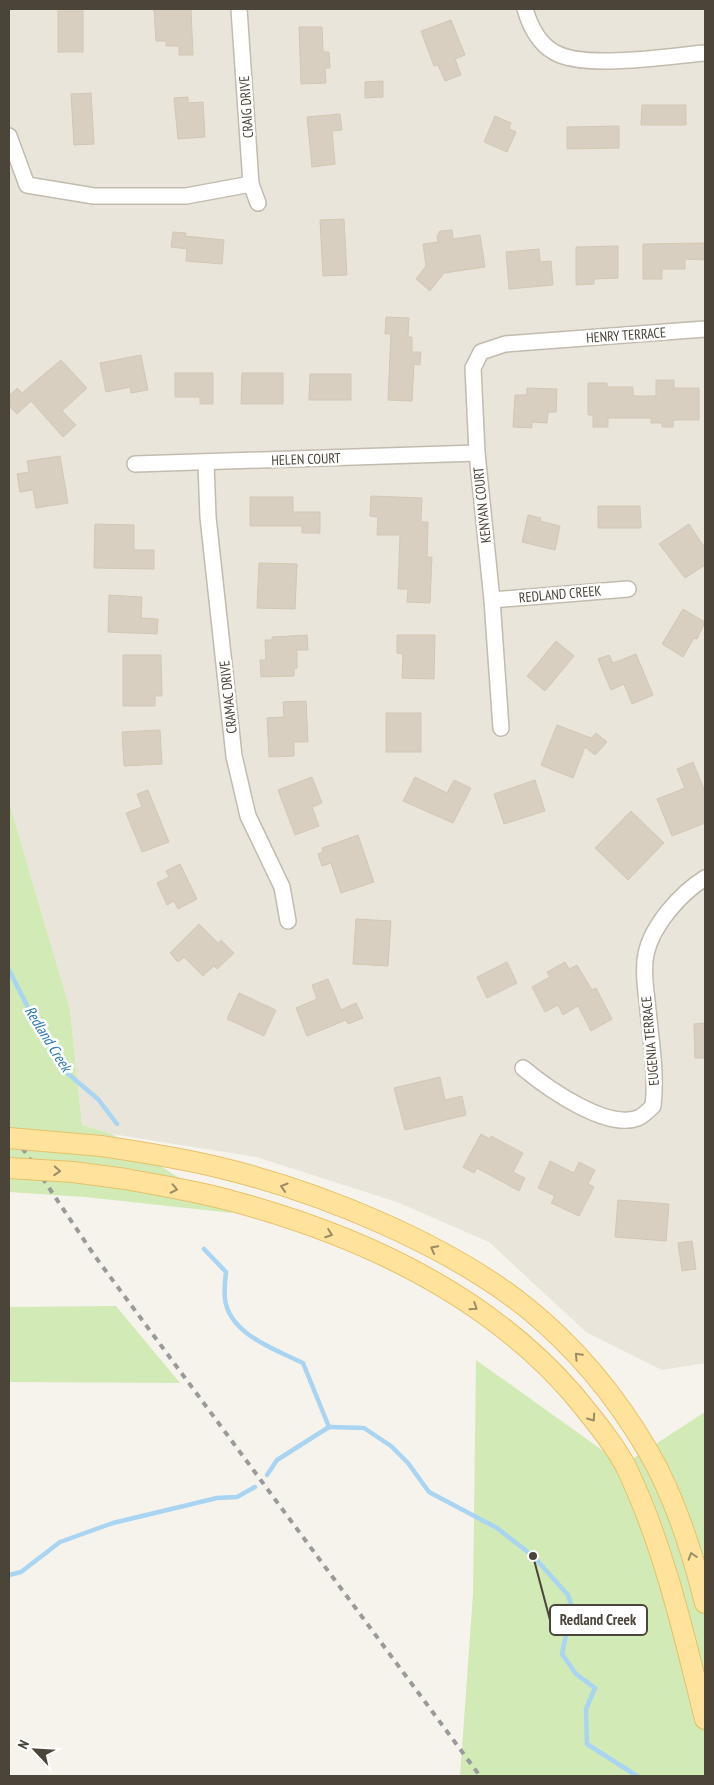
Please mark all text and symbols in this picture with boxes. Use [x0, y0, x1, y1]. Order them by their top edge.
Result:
street label: CRAIG DRIVE [235, 75, 257, 139]
street label: HENRY TERRACE [585, 323, 667, 347]
street label: HELEN COURT [271, 449, 342, 469]
street label: KENYAN COURT [469, 465, 495, 544]
street label: REDLAND CREEK [518, 581, 602, 607]
street label: CRAMAC DRIVE [215, 660, 241, 734]
street label: EUGENIA TERRACE [637, 995, 663, 1087]
water label: Redland Creek [21, 1002, 77, 1077]
one-way arrow [54, 1165, 62, 1176]
one-way arrow [169, 1183, 178, 1193]
one-way arrow [281, 1183, 289, 1193]
one-way arrow [325, 1228, 333, 1238]
one-way arrow [431, 1245, 440, 1255]
one-way arrow [469, 1300, 478, 1310]
one-way arrow [574, 1353, 583, 1362]
one-way arrow [586, 1412, 595, 1422]
one-way arrow [688, 1553, 698, 1561]
callout: Redland Creek [550, 1605, 647, 1635]
text: Redland Creek [560, 1610, 637, 1629]
north arrow [10, 1725, 60, 1775]
text: N [13, 1737, 33, 1752]

